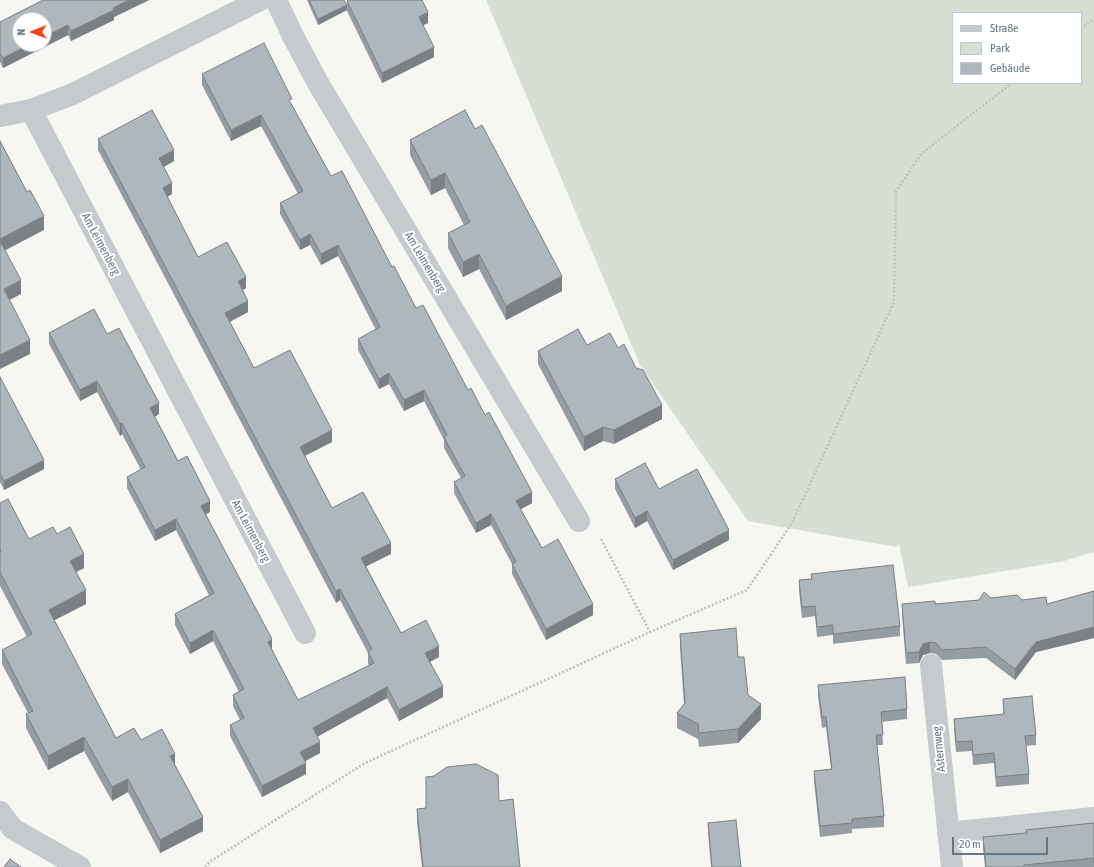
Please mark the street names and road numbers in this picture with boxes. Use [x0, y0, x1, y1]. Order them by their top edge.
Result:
street label: Am Leimenberg [79, 210, 123, 278]
street label: Am Leimenberg [401, 229, 449, 295]
street label: Am Leimenberg [229, 497, 273, 565]
street label: Asternweg [929, 725, 949, 773]

